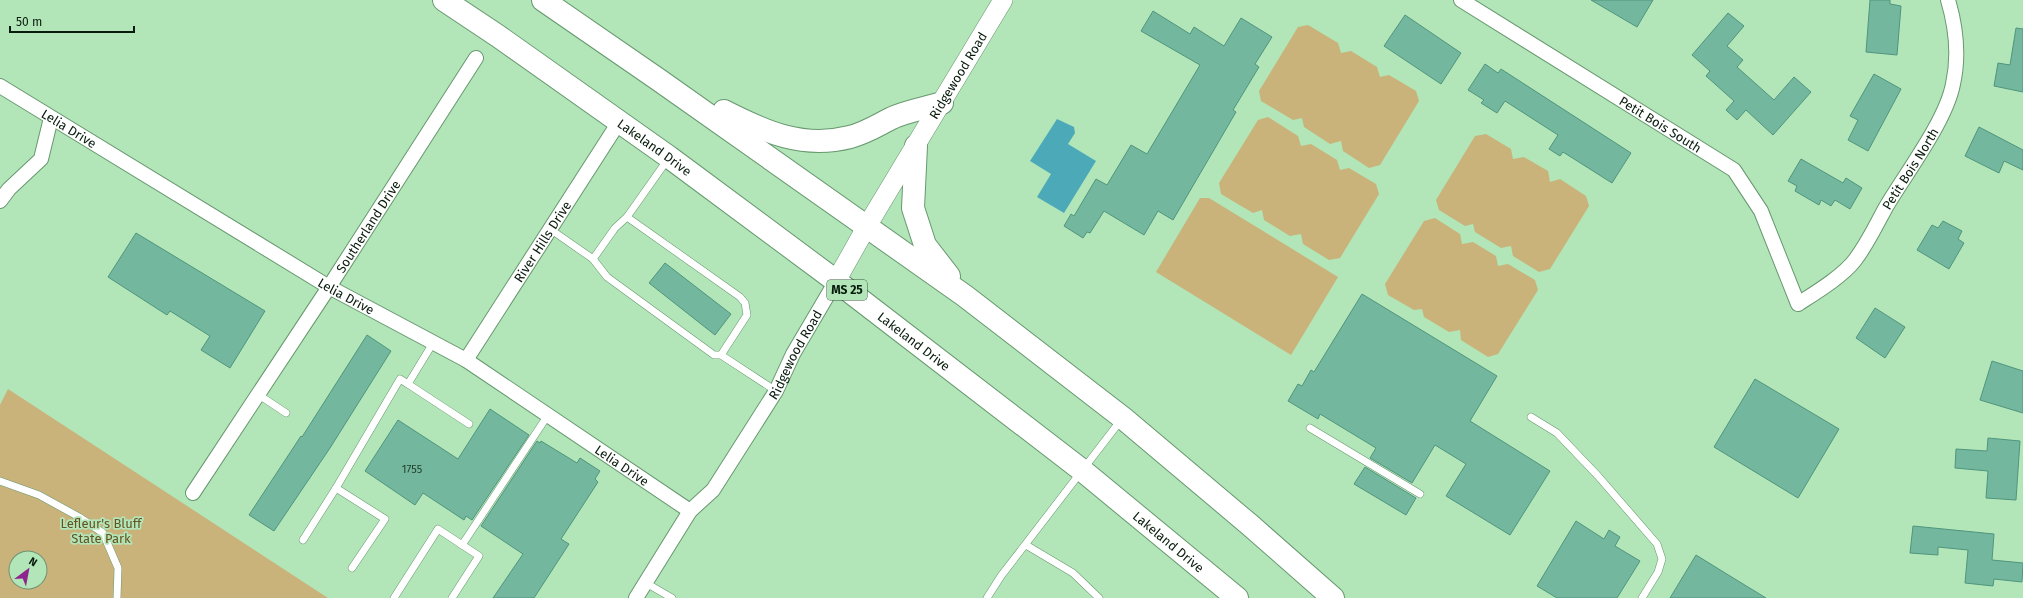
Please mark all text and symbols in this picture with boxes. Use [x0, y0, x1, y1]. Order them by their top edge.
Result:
scale bar [10, 8, 134, 34]
text: 50 m [16, 15, 42, 29]
street label: Ridgewood Road [926, 29, 990, 121]
street label: Petit Bois South [1617, 93, 1704, 155]
street label: Lelia Drive [39, 106, 99, 151]
street label: Lakeland Drive [615, 116, 695, 179]
street label: Petit Bois North [1879, 125, 1941, 212]
street label: Southerland Drive [333, 177, 403, 275]
street label: River Hills Drive [511, 198, 574, 285]
street label: Lelia Drive [315, 275, 377, 317]
road number: MS 25 [827, 280, 867, 300]
street label: Ridgewood Road [765, 307, 825, 402]
street label: Lakeland Drive [875, 309, 953, 374]
street label: Lelia Drive [592, 442, 652, 489]
house number: 1755 [402, 463, 423, 476]
street label: Lakeland Drive [1130, 508, 1207, 575]
park label: Lefleur's Bluff State Park [61, 516, 143, 546]
north arrow [8, 550, 48, 590]
text: N [26, 554, 40, 569]

